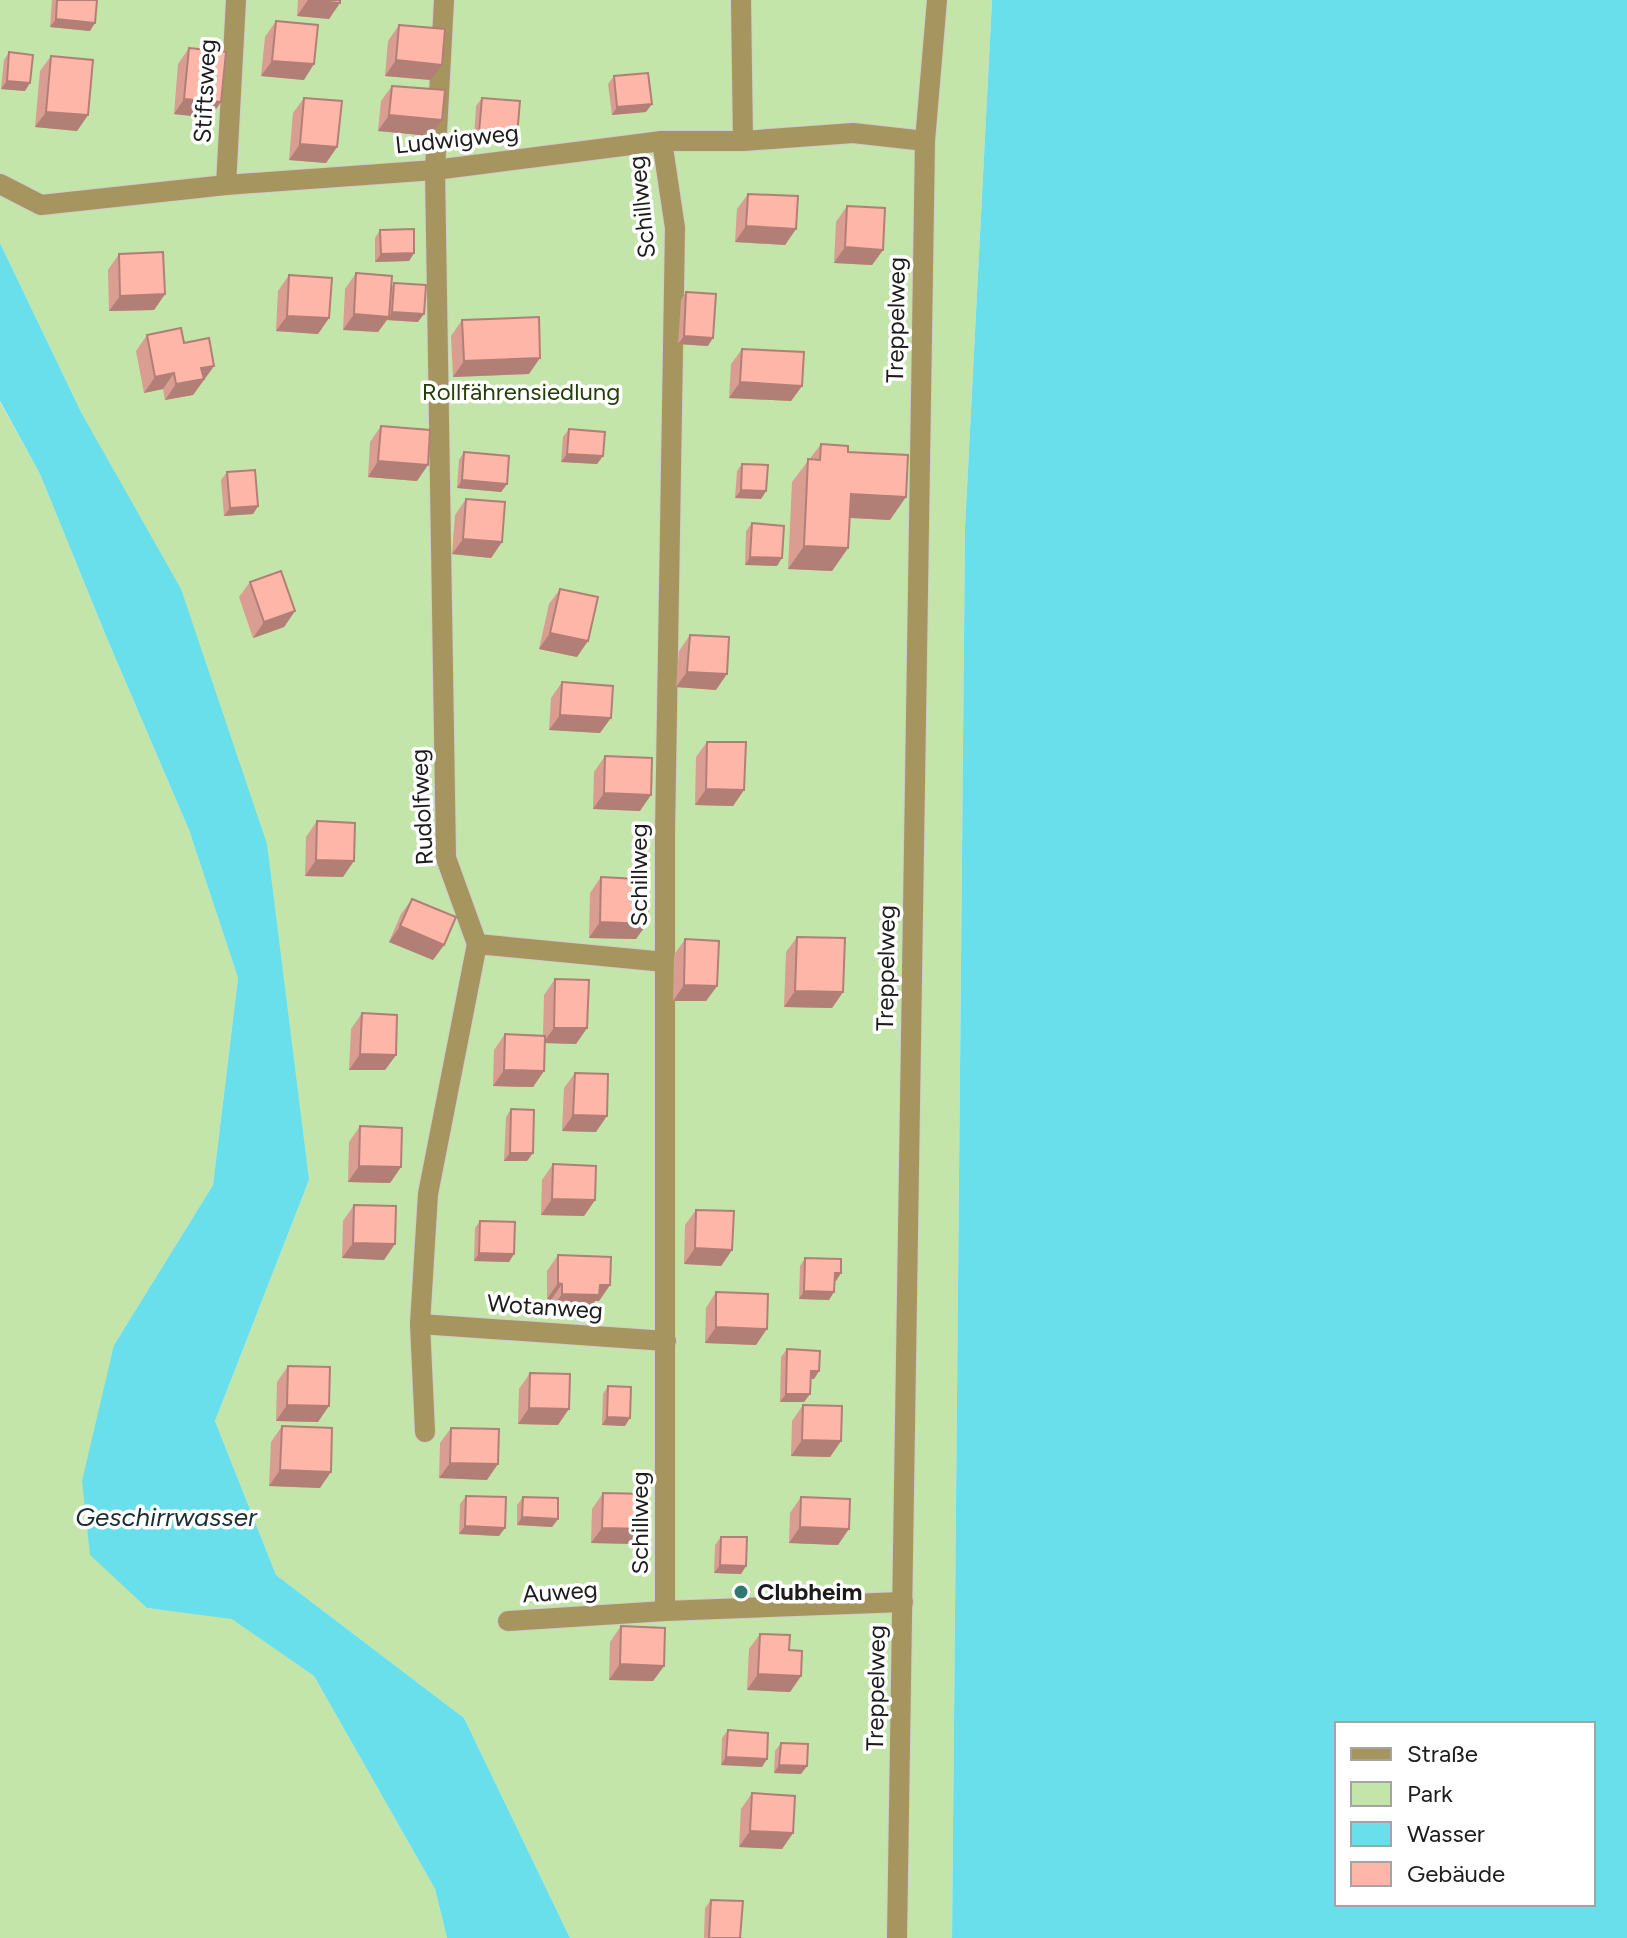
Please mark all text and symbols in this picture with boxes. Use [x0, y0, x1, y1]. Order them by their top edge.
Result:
street label: Stiftsweg [187, 38, 222, 144]
street label: Ludwigweg [394, 118, 520, 159]
street label: Schillweg [622, 154, 661, 260]
street label: Treppelweg [880, 257, 911, 383]
park label: Rollfährensiedlung [422, 377, 620, 406]
street label: Rudolfweg [404, 748, 439, 866]
street label: Schillweg [624, 824, 653, 926]
street label: Treppelweg [870, 905, 901, 1031]
street label: Wotanweg [486, 1288, 604, 1325]
street label: Schillweg [625, 1472, 654, 1574]
water label: Geschirrwasser [75, 1501, 258, 1533]
street label: Auweg [521, 1574, 599, 1609]
place label: Clubheim [757, 1577, 862, 1606]
marker: Clubheim [732, 1583, 750, 1601]
street label: Treppelweg [860, 1625, 891, 1751]
legend [1335, 1722, 1595, 1906]
text: Straße [1407, 1739, 1478, 1768]
text: Park [1407, 1779, 1453, 1808]
text: Wasser [1407, 1819, 1485, 1848]
text: Gebäude [1407, 1859, 1505, 1888]

